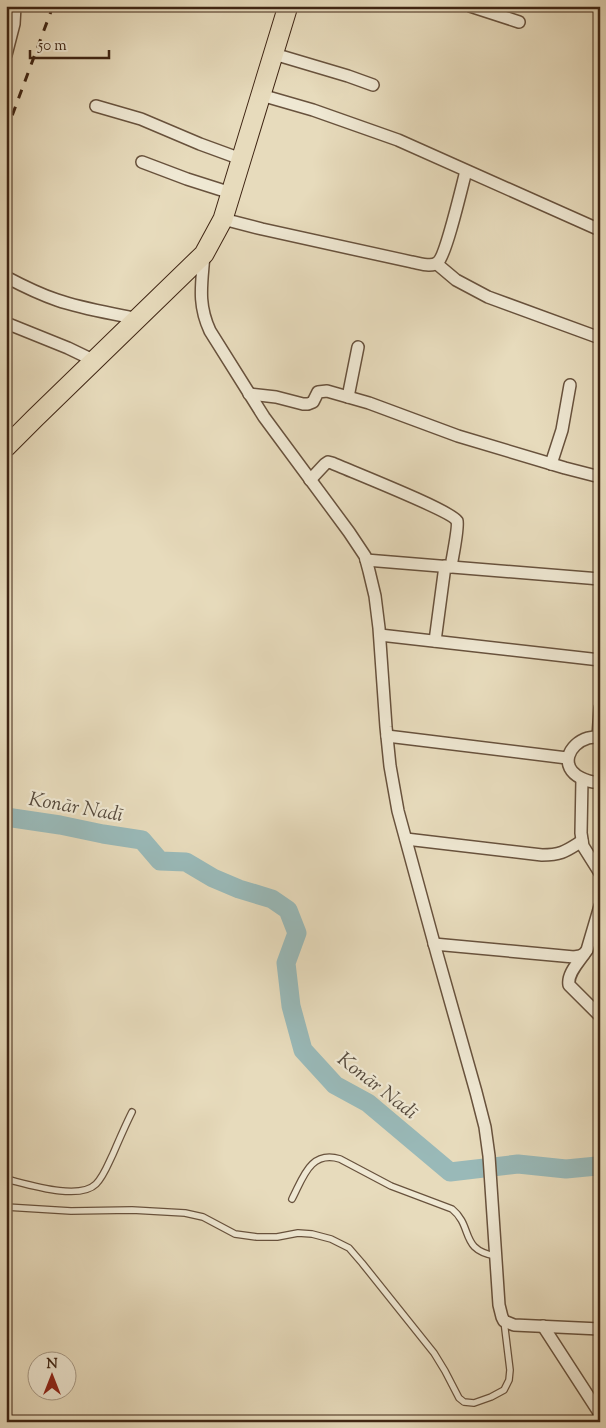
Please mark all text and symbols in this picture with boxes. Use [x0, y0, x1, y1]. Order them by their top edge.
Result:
scale bar [30, 28, 109, 60]
text: 50 m [37, 36, 67, 57]
water label: Konār Nadī [26, 786, 125, 831]
water label: Konār Nadī [330, 1046, 423, 1128]
north arrow [28, 1350, 78, 1400]
text: N [46, 1355, 58, 1375]

